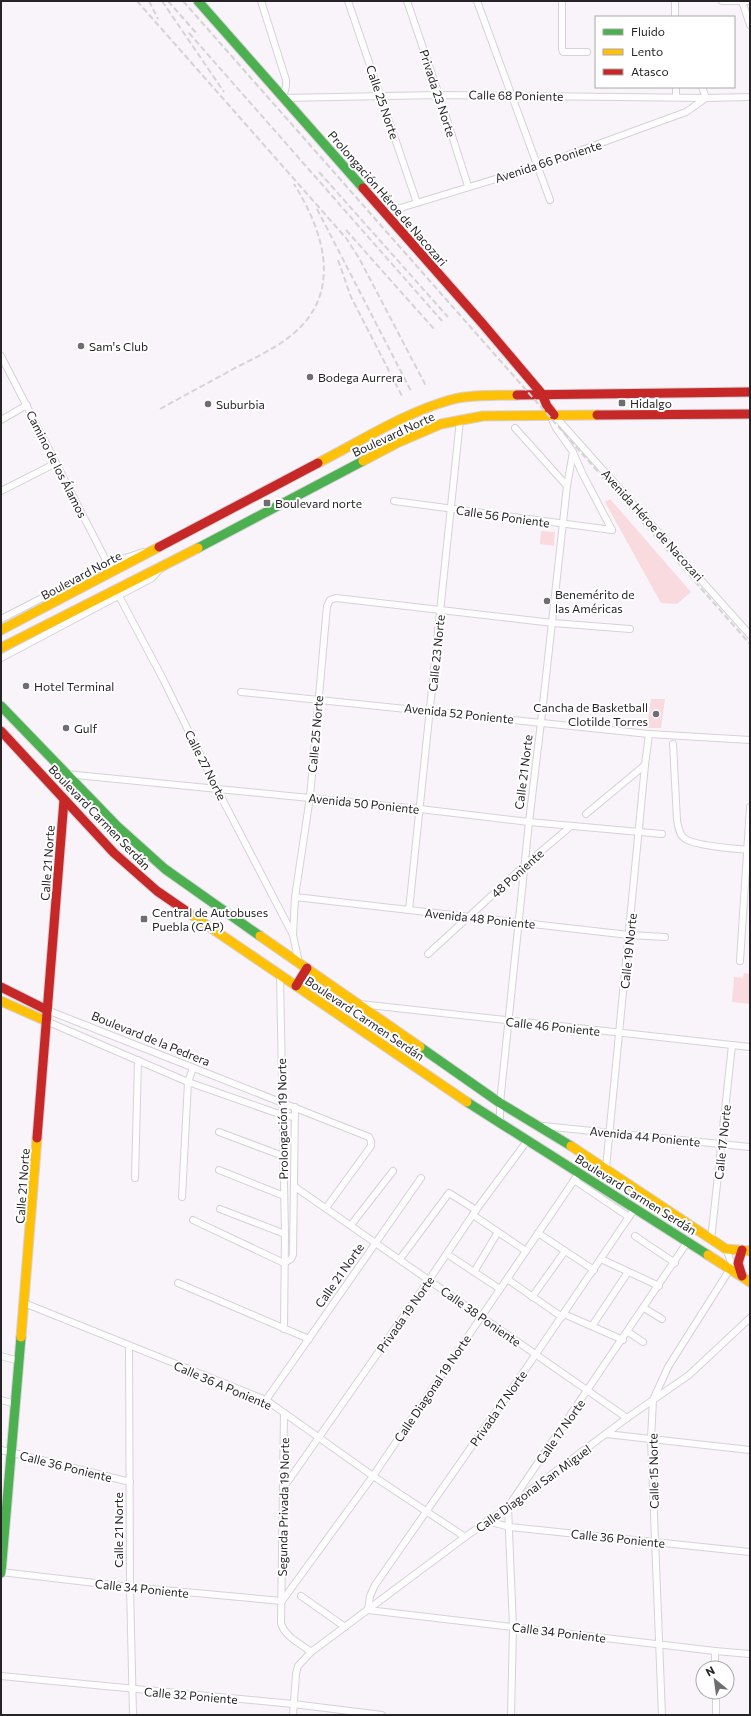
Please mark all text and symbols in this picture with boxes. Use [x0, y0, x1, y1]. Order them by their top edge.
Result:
legend [595, 16, 735, 88]
text: Fluido [631, 24, 665, 38]
text: Lento [631, 44, 663, 58]
street label: Privada 23 Norte [417, 47, 459, 139]
street label: Calle 25 Norte [364, 63, 402, 141]
text: Atasco [631, 64, 669, 78]
street label: Calle 68 Poniente [468, 87, 564, 103]
street label: Prolongación Héroe de Nacozari [326, 128, 450, 268]
street label: Avenida 66 Poniente [493, 137, 603, 185]
place label: Sam's Club [89, 339, 148, 353]
marker: Sam's Club [76, 341, 86, 351]
place label: Bodega Aurrera [318, 370, 403, 384]
marker: Bodega Aurrera [305, 372, 315, 382]
place label: Hidalgo [630, 396, 672, 410]
place label: Suburbia [216, 397, 265, 411]
marker: Hidalgo [617, 398, 627, 408]
marker: Suburbia [203, 399, 213, 409]
street label: Camino de los Álamos [24, 408, 90, 520]
street label: Boulevard Norte [350, 409, 436, 459]
street label: Avenida Héroe de Nacozari [599, 466, 707, 584]
place label: Boulevard norte [275, 496, 362, 510]
marker: Boulevard norte [262, 498, 272, 508]
street label: Calle 56 Poniente [455, 502, 551, 530]
street label: Boulevard Norte [38, 548, 124, 602]
place label: Benemérito de las Américas [555, 587, 635, 615]
marker: Benemérito de las Américas [542, 596, 552, 606]
street label: Calle 23 Norte [425, 614, 447, 692]
place label: Hotel Terminal [34, 679, 114, 693]
marker: Hotel Terminal [21, 681, 31, 691]
street label: Calle 25 Norte [305, 695, 325, 773]
street label: Avenida 52 Poniente [403, 700, 515, 726]
place label: Cancha de Basketball Clotilde Torres [533, 700, 648, 728]
marker: Cancha de Basketball Clotilde Torres [651, 709, 661, 719]
place label: Gulf [74, 721, 98, 735]
marker: Gulf [61, 723, 71, 733]
street label: Calle 27 Norte [182, 728, 230, 802]
street label: Calle 21 Norte [511, 734, 535, 810]
street label: Boulevard Carmen Serdán [46, 762, 154, 872]
street label: Avenida 50 Poniente [308, 790, 420, 816]
street label: Calle 21 Norte [37, 825, 57, 901]
street label: 48 Poniente [488, 846, 546, 900]
place label: Central de Autobuses Puebla (CAP) [152, 905, 268, 933]
street label: Avenida 48 Poniente [424, 905, 536, 931]
street label: Calle 19 Norte [617, 912, 639, 990]
marker: Central de Autobuses Puebla (CAP) [139, 914, 149, 924]
street label: Boulevard Carmen Serdán [303, 973, 427, 1063]
street label: Boulevard de la Pedrera [90, 1008, 212, 1068]
street label: Calle 46 Poniente [505, 1014, 601, 1038]
street label: Prolongación 19 Norte [274, 1058, 290, 1180]
street label: Calle 17 Norte [711, 1104, 733, 1180]
street label: Avenida 44 Poniente [589, 1123, 701, 1149]
street label: Calle 21 Norte [12, 1148, 32, 1224]
street label: Boulevard Carmen Serdán [573, 1151, 699, 1237]
street label: Calle 21 Norte [312, 1240, 366, 1310]
street label: Privada 19 Norte [373, 1273, 437, 1355]
street label: Calle 38 Poniente [438, 1283, 524, 1349]
street label: Calle Diagonal 19 Norte [391, 1332, 473, 1444]
street label: Calle 36 A Poniente [172, 1358, 274, 1412]
street label: Privada 17 Norte [467, 1367, 529, 1449]
street label: Calle 17 Norte [533, 1396, 587, 1466]
street label: Calle 15 Norte [645, 1433, 661, 1509]
street label: Segunda Privada 19 Norte [275, 1437, 291, 1577]
street label: Calle Diagonal San Miguel [473, 1441, 593, 1535]
street label: Calle 36 Poniente [18, 1448, 114, 1484]
street label: Calle 21 Norte [111, 1492, 125, 1568]
street label: Calle 36 Poniente [570, 1526, 666, 1550]
street label: Calle 34 Poniente [94, 1576, 190, 1600]
street label: Calle 34 Poniente [511, 1619, 607, 1645]
north arrow [695, 1660, 735, 1700]
text: N [703, 1663, 717, 1679]
street label: Calle 32 Poniente [144, 1684, 238, 1706]

